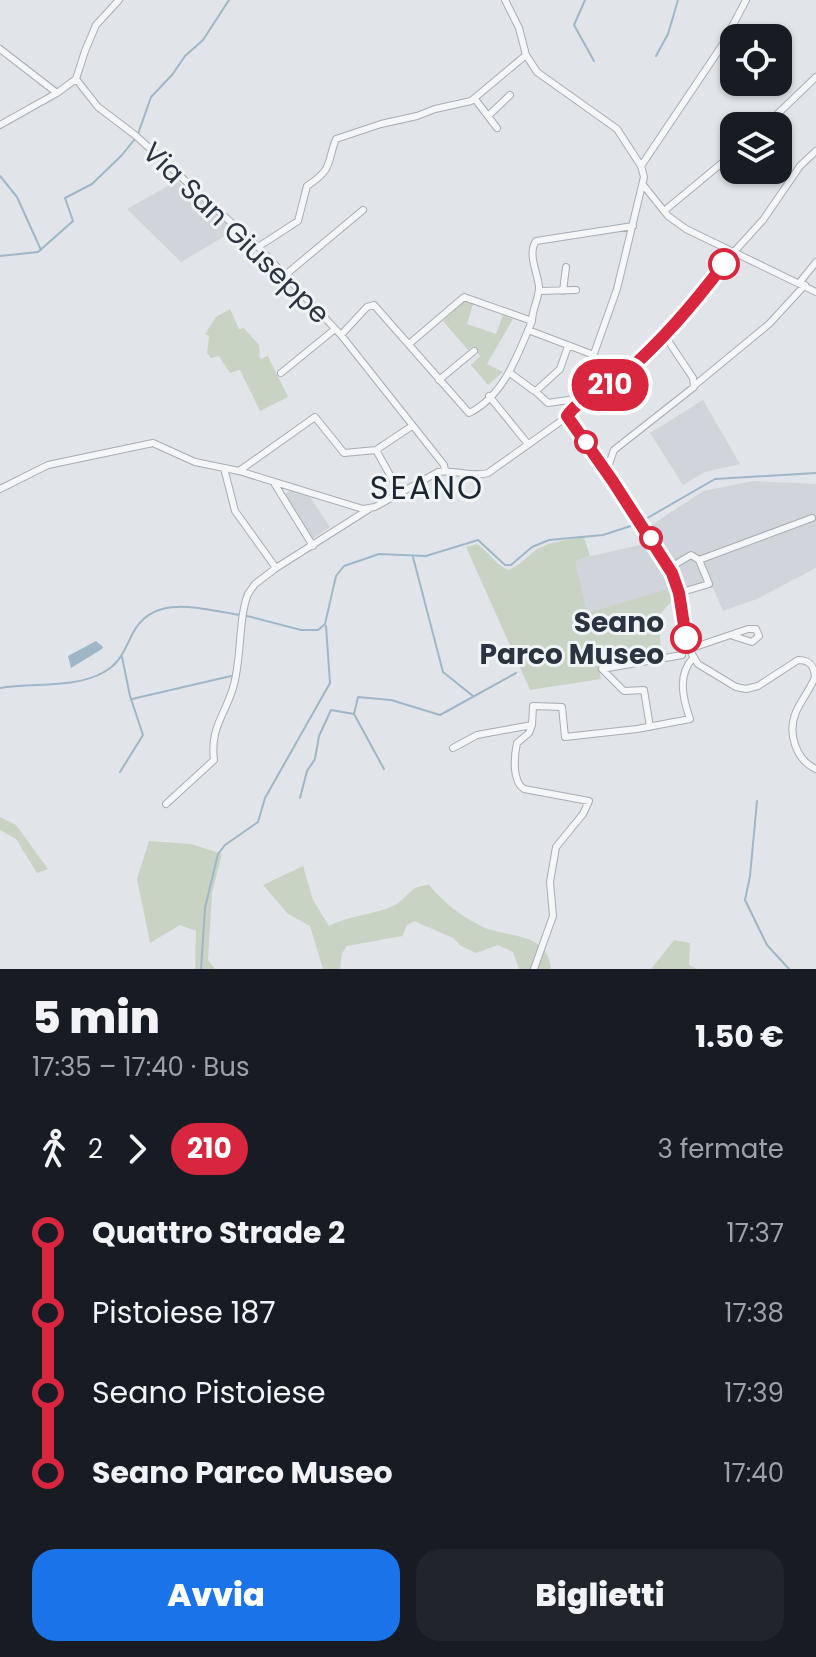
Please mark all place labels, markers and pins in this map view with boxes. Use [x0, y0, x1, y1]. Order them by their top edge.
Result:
unlabelled marker [709, 249, 739, 279]
unlabelled marker [575, 431, 597, 453]
unlabelled marker [640, 527, 662, 549]
place label: Seano Parco Museo [480, 603, 664, 674]
marker: Seano Parco Museo [671, 623, 701, 653]

